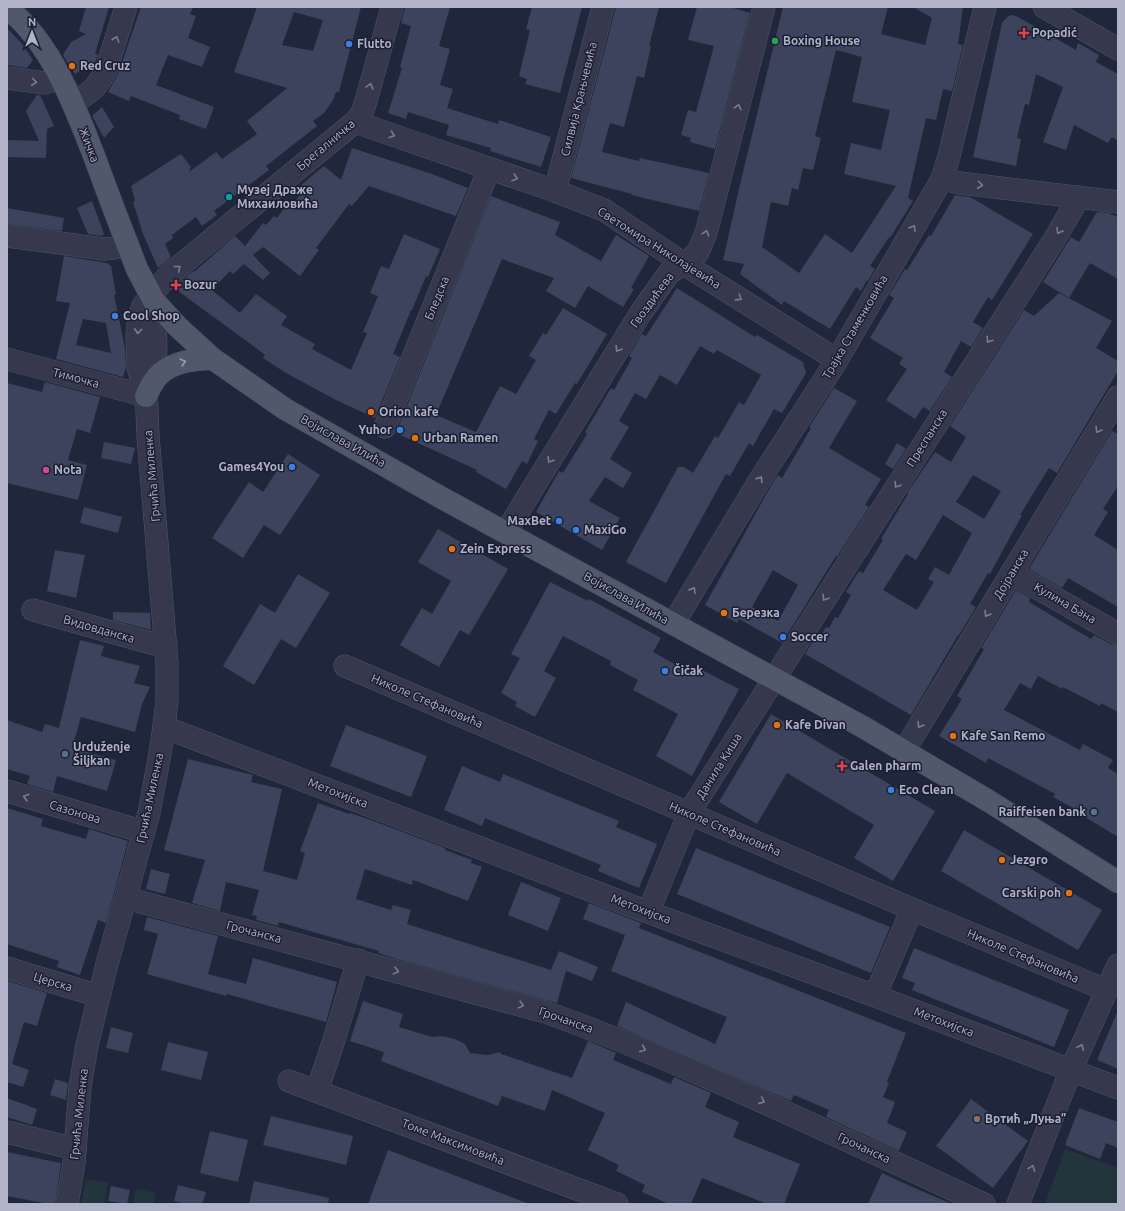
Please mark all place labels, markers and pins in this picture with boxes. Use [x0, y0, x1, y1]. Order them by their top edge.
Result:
place label: Popadić [1032, 26, 1077, 39]
marker: Popadić [1019, 28, 1029, 38]
place label: Boxing House [783, 34, 860, 47]
marker: Boxing House [770, 36, 780, 46]
place label: Flutto [357, 37, 392, 50]
marker: Flutto [344, 39, 354, 49]
place label: Red Cruz [80, 59, 130, 72]
marker: Red Cruz [67, 61, 77, 71]
place label: Музеј Драже Михаиловића [237, 183, 318, 210]
marker: Музеј Драже Михаиловића [224, 192, 234, 202]
place label: Bozur [184, 278, 217, 291]
marker: Bozur [171, 280, 181, 290]
place label: Cool Shop [123, 309, 180, 322]
marker: Cool Shop [110, 311, 120, 321]
place label: Orion kafe [379, 405, 439, 418]
marker: Orion kafe [366, 407, 376, 417]
place label: Yuhor [358, 423, 392, 436]
marker: Yuhor [395, 425, 405, 435]
place label: Urban Ramen [423, 431, 498, 444]
marker: Urban Ramen [410, 433, 420, 443]
place label: Games4You [218, 460, 284, 473]
marker: Games4You [287, 462, 297, 472]
place label: Nota [54, 463, 82, 476]
marker: Nota [41, 465, 51, 475]
place label: MaxBet [507, 514, 551, 527]
marker: MaxBet [554, 516, 564, 526]
place label: MaxiGo [584, 523, 627, 536]
marker: MaxiGo [571, 525, 581, 535]
place label: Zein Express [460, 542, 532, 555]
marker: Zein Express [447, 544, 457, 554]
place label: Березка [732, 606, 780, 619]
marker: Березка [719, 608, 729, 618]
place label: Soccer [791, 630, 828, 643]
marker: Soccer [778, 632, 788, 642]
place label: Čičak [673, 662, 703, 677]
marker: Čičak [660, 666, 670, 676]
place label: Kafe Divan [785, 718, 846, 731]
marker: Kafe Divan [772, 720, 782, 730]
place label: Kafe San Remo [961, 729, 1045, 742]
marker: Kafe San Remo [948, 731, 958, 741]
place label: Urduženje Šiljkan [73, 740, 130, 767]
marker: Urduženje Šiljkan [60, 749, 70, 759]
place label: Galen pharm [850, 759, 921, 772]
marker: Galen pharm [837, 761, 847, 771]
place label: Eco Clean [899, 783, 954, 796]
marker: Eco Clean [886, 785, 896, 795]
place label: Raiffeisen bank [999, 805, 1086, 818]
marker: Raiffeisen bank [1089, 807, 1099, 817]
place label: Jezgro [1010, 853, 1048, 866]
marker: Jezgro [997, 855, 1007, 865]
place label: Carski poh [1002, 886, 1061, 899]
marker: Carski poh [1064, 888, 1074, 898]
place label: Вртић „Луња” [985, 1112, 1066, 1125]
marker: Вртић „Луња” [972, 1114, 982, 1124]

